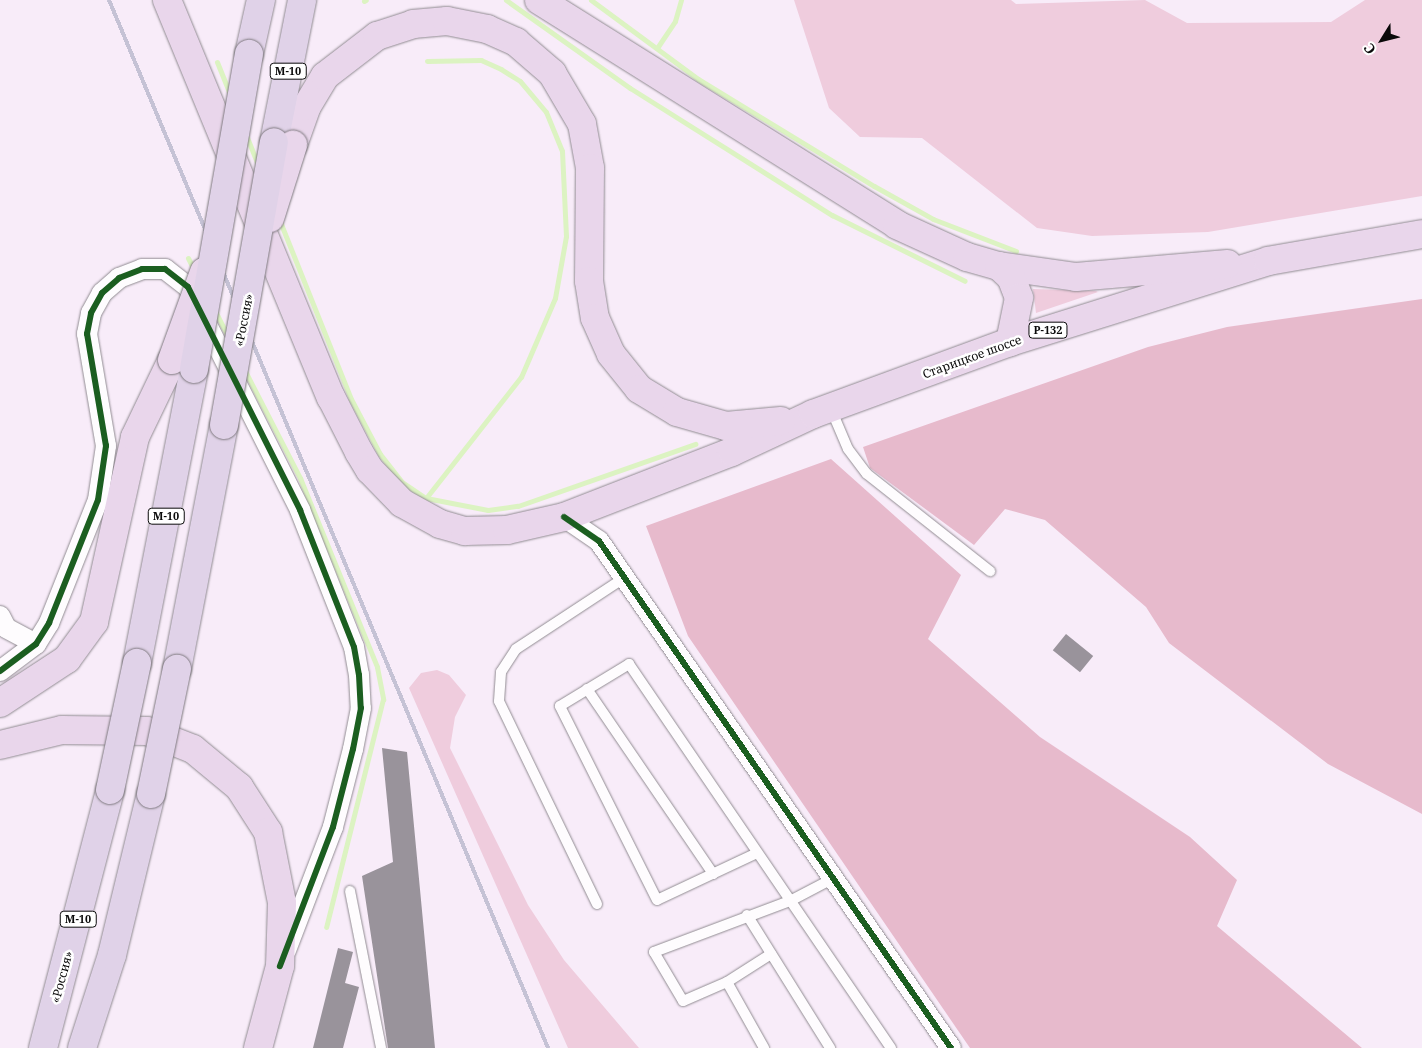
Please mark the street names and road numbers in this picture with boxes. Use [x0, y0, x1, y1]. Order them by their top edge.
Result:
road number: М-10 [269, 62, 307, 80]
street label: «Россия» [232, 292, 256, 348]
road number: Р-132 [1028, 322, 1068, 338]
street label: Старицкое шоссе [921, 332, 1023, 382]
road number: М-10 [147, 508, 185, 524]
road number: М-10 [59, 911, 97, 928]
street label: «Россия» [48, 949, 76, 1005]

